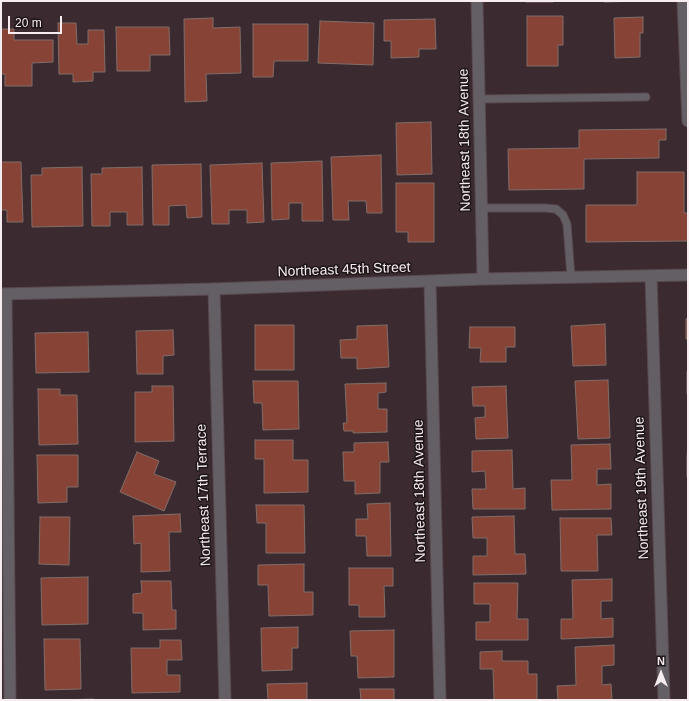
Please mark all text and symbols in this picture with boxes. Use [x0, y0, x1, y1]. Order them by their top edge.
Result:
scale bar [10, 8, 64, 34]
text: 20 m [15, 16, 42, 30]
street label: Northeast 18th Avenue [455, 68, 475, 212]
street label: Northeast 45th Street [277, 259, 411, 281]
street label: Northeast 19th Avenue [631, 416, 653, 560]
street label: Northeast 18th Avenue [410, 419, 430, 563]
street label: Northeast 17th Terrace [193, 424, 215, 566]
north arrow [641, 653, 681, 693]
text: N [657, 655, 665, 667]

